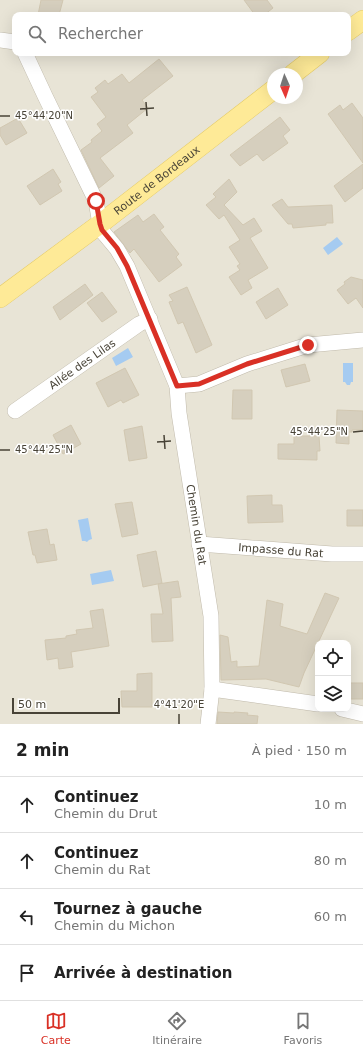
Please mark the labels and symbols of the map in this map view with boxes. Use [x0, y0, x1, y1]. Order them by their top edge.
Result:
north arrow [267, 68, 303, 104]
text: 45°44'20"N [15, 110, 73, 121]
street label: Route de Bordeaux [111, 142, 203, 218]
route start [87, 192, 105, 210]
street label: Allée des Lilas [46, 336, 118, 392]
route end [299, 336, 317, 354]
text: 45°44'25"N [290, 426, 348, 437]
text: 45°44'25"N [15, 444, 73, 455]
street label: Chemin du Rat [184, 483, 209, 567]
street label: Impasse du Rat [238, 540, 325, 560]
scale bar [12, 696, 120, 715]
text: 4°41'20"E [154, 699, 204, 710]

